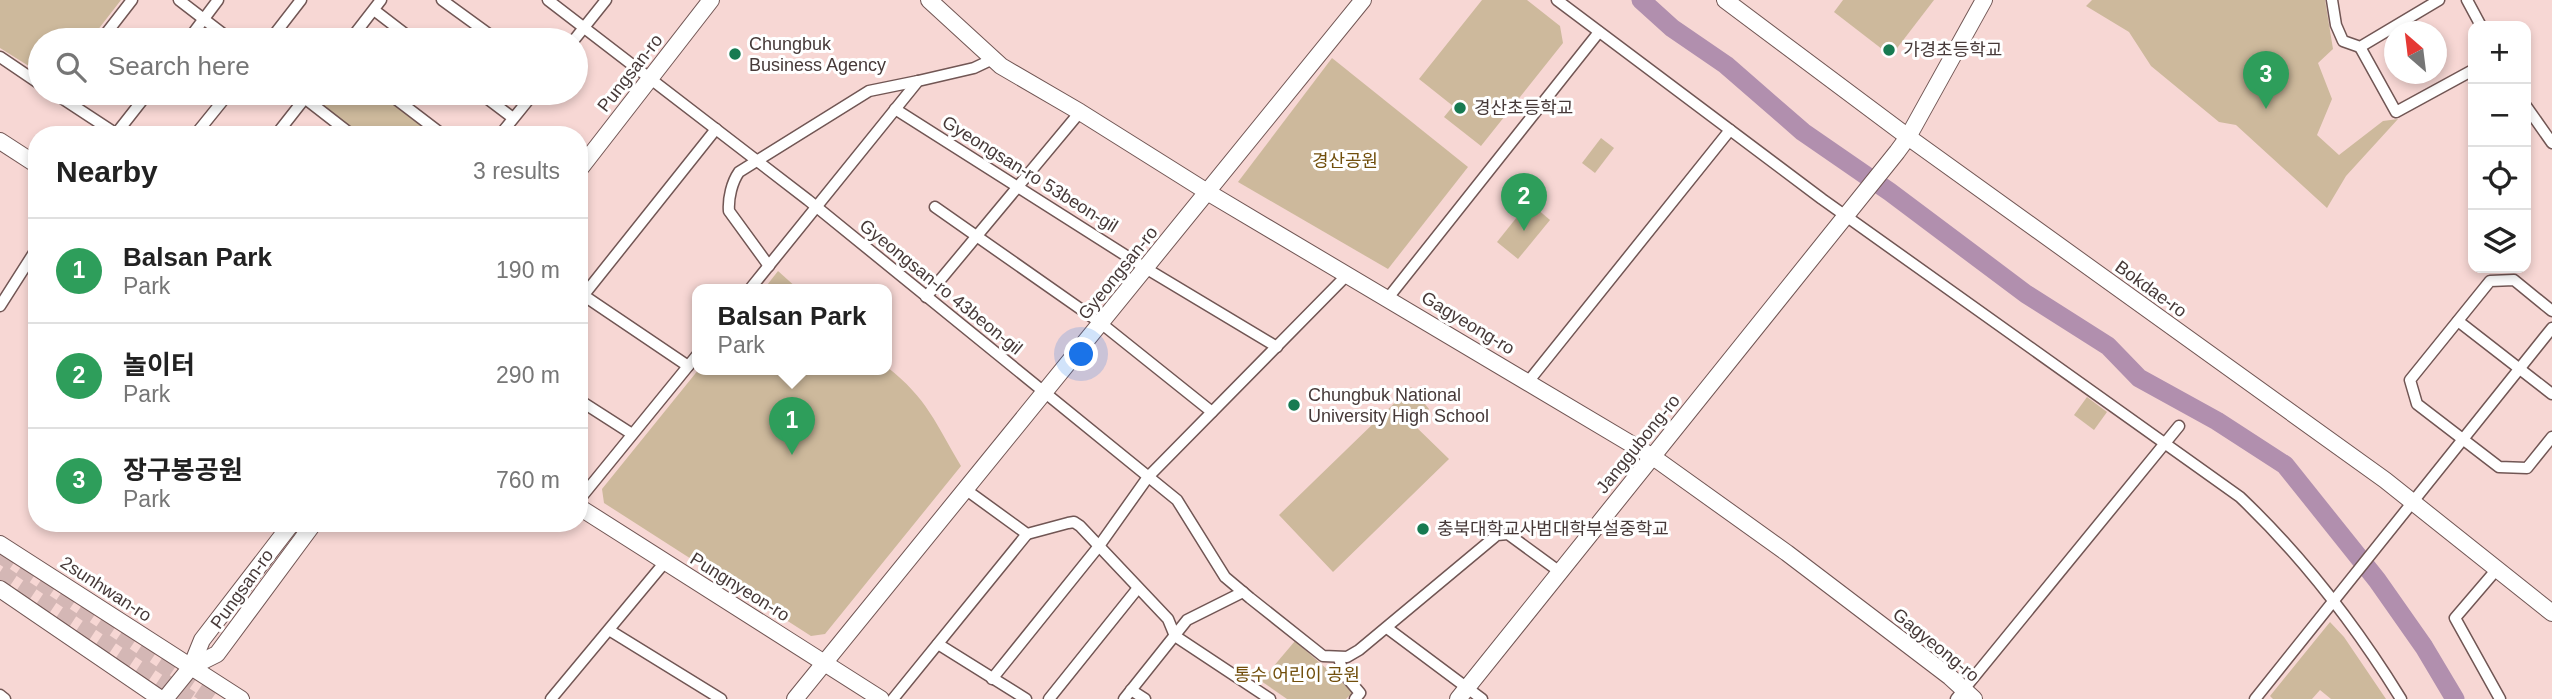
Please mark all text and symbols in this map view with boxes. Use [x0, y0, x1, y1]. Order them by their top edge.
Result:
north arrow [2384, 21, 2447, 84]
map controls [2468, 21, 2531, 273]
button: + [2468, 21, 2531, 84]
search box [28, 28, 588, 105]
street label: Pungsan-ro [593, 30, 667, 116]
place label: Chungbuk Business Agency [749, 34, 886, 75]
place label: 가경초등학교 [1903, 40, 2002, 60]
marker: 가경초등학교 [1881, 42, 1897, 58]
marker: Chungbuk Business Agency [727, 46, 743, 62]
icon: search [52, 48, 90, 86]
text: Search here [108, 51, 250, 81]
pin: 3 [2243, 51, 2289, 109]
button: − [2468, 84, 2531, 147]
place label: 경산초등학교 [1474, 98, 1573, 118]
marker: 경산초등학교 [1452, 100, 1468, 116]
street label: Gyeongsan-ro 53beon-gil [939, 112, 1121, 236]
button: locate [2468, 147, 2531, 210]
park label: 경산공원 [1312, 151, 1378, 171]
text: Nearby [56, 155, 158, 188]
text: 3 results [473, 158, 560, 184]
pin: 2 [1501, 173, 1547, 231]
button: layers [2468, 210, 2531, 273]
street label: Gyeongsan-ro 43beon-gil [856, 215, 1026, 359]
street label: Gyeongsan-ro [1074, 222, 1162, 324]
text: Balsan Park [123, 242, 272, 272]
street label: Bokdae-ro [2112, 256, 2190, 322]
text: 1 [73, 257, 85, 283]
text: 190 m [496, 257, 560, 283]
text: Park [123, 273, 170, 299]
popup [692, 284, 892, 375]
street label: Gagyeong-ro [1418, 287, 1518, 359]
text: Balsan Park [718, 301, 866, 331]
text: Park [718, 332, 765, 358]
your location [1064, 337, 1098, 371]
text: 놀이터 [123, 350, 195, 380]
text: 2 [73, 362, 85, 388]
text: 290 m [496, 362, 560, 388]
text: Park [123, 381, 170, 407]
place label: Chungbuk National University High School [1308, 385, 1489, 426]
street label: Janggubong-ro [1592, 391, 1684, 497]
pin: 1 [769, 397, 815, 455]
marker: Chungbuk National University High School [1286, 397, 1302, 413]
text: 장구봉공원 [123, 455, 243, 485]
text: 3 [73, 467, 85, 493]
text: 760 m [496, 467, 560, 493]
text: Park [123, 486, 170, 512]
place label: 충북대학교사범대학부설중학교 [1437, 519, 1669, 539]
marker: 충북대학교사범대학부설중학교 [1415, 521, 1431, 537]
street label: Pungsan-ro [207, 545, 277, 633]
street label: Pungnyeon-ro [687, 549, 793, 625]
street label: 2sunhwan-ro [57, 552, 155, 626]
street label: Gagyeong-ro [1889, 604, 1983, 686]
park label: 통수 어린이 공원 [1234, 665, 1360, 685]

